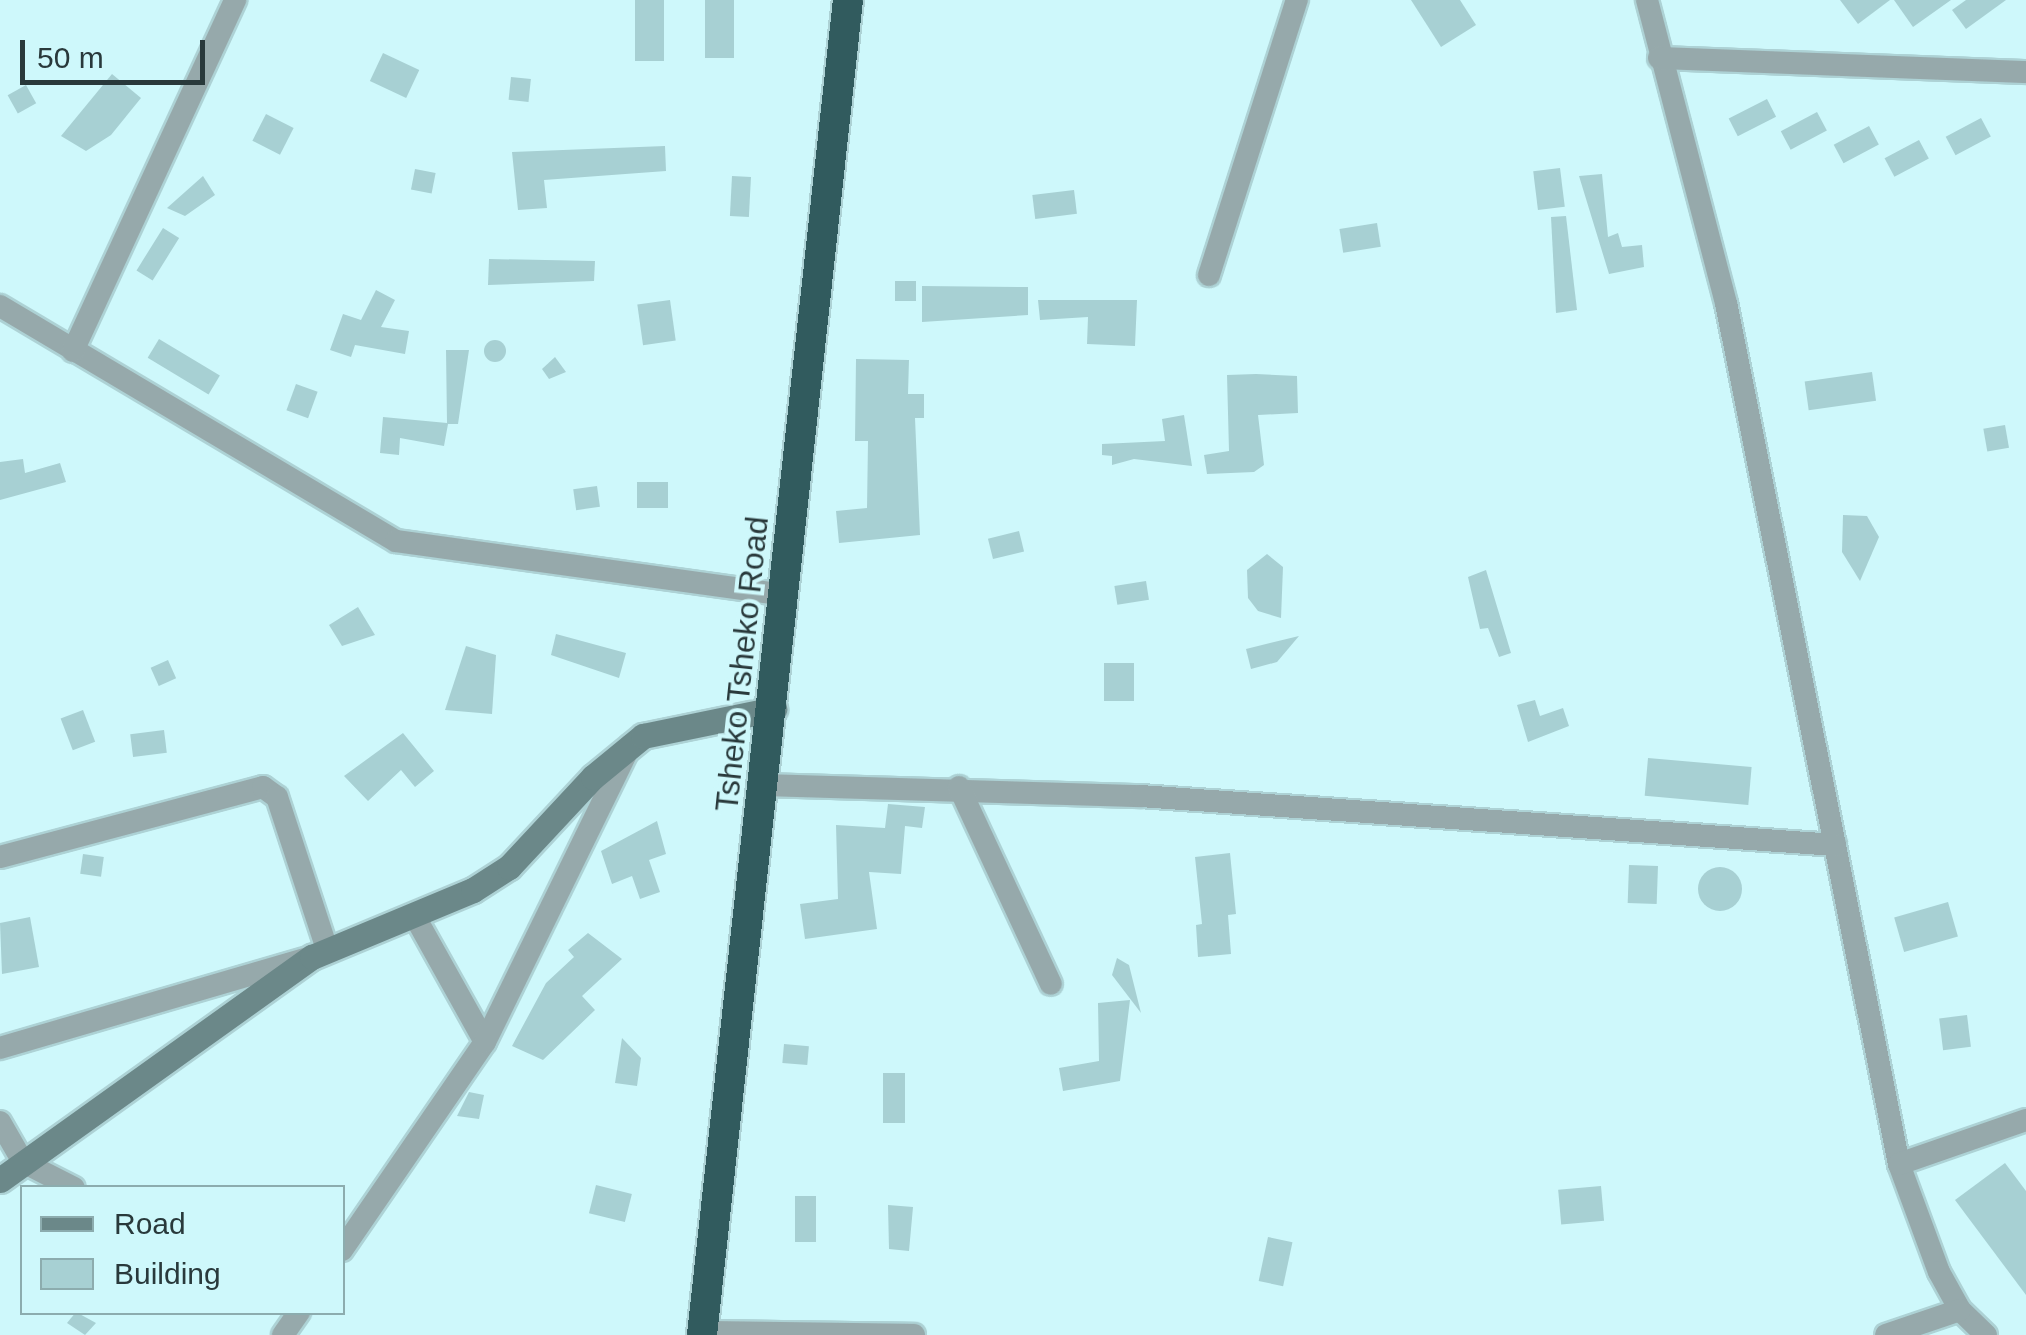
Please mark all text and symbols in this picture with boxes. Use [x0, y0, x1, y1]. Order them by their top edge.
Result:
scale bar [25, 20, 210, 82]
text: 50 m [37, 41, 104, 74]
street label: Tsheko Tsheko Road [707, 514, 777, 814]
legend [20, 1185, 345, 1315]
text: Road [114, 1207, 186, 1240]
text: Building [114, 1257, 221, 1290]

